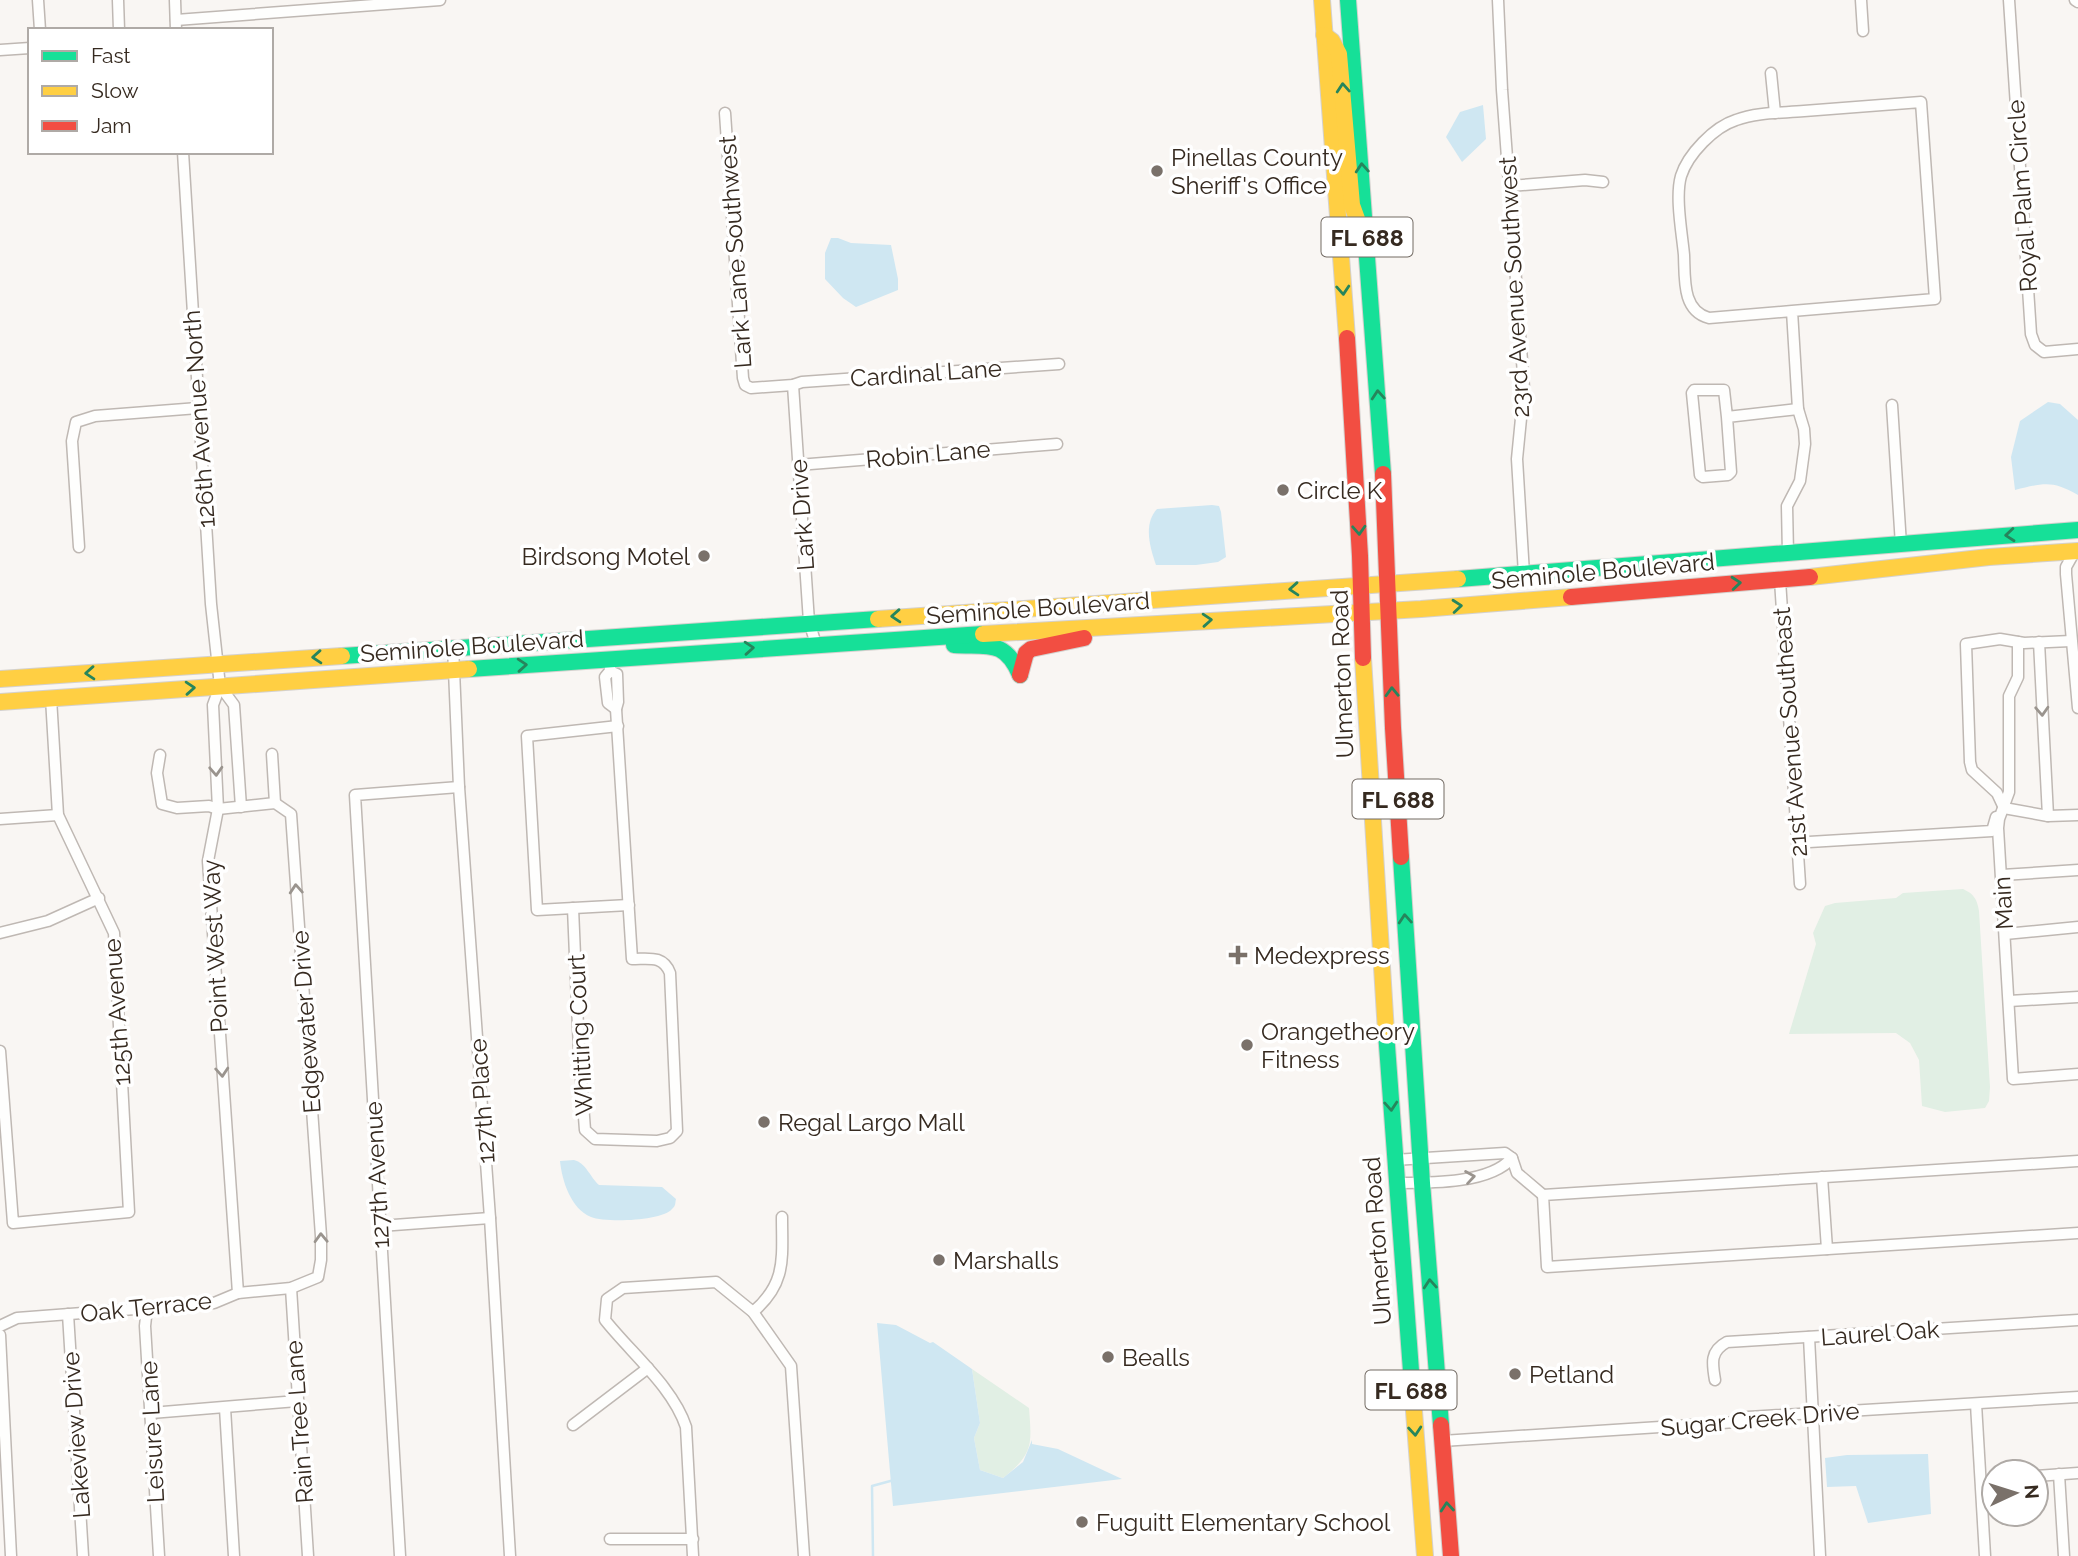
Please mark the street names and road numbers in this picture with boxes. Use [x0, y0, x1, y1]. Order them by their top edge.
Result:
street label: Royal Palm Circle [2001, 99, 2043, 293]
street label: Lark Lane Southwest [712, 135, 758, 369]
street label: 23rd Avenue Southwest [1493, 156, 1535, 418]
road number: FL 688 [1322, 218, 1412, 256]
street label: 126th Avenue North [177, 309, 221, 529]
street label: Cardinal Lane [849, 353, 1003, 393]
street label: Robin Lane [865, 434, 991, 474]
street label: Lark Drive [784, 458, 820, 572]
street label: Seminole Boulevard [1490, 547, 1716, 595]
street label: Seminole Boulevard [925, 586, 1151, 630]
street label: Ulmerton Road [1325, 589, 1359, 759]
street label: 21st Avenue Southeast [1767, 606, 1813, 858]
street label: Seminole Boulevard [359, 624, 585, 668]
road number: FL 688 [1352, 779, 1444, 818]
street label: Point West Way [196, 859, 234, 1033]
street label: Main [1987, 876, 2019, 930]
street label: Edgewater Drive [285, 930, 327, 1114]
street label: 125th Avenue [97, 937, 137, 1087]
street label: Whitting Court [561, 953, 599, 1117]
street label: 127th Place [463, 1037, 501, 1165]
street label: 127th Avenue [359, 1101, 395, 1249]
street label: Ulmerton Road [1357, 1156, 1397, 1326]
street label: Oak Terrace [79, 1286, 213, 1328]
street label: Laurel Oak [1820, 1314, 1941, 1352]
street label: Rain Tree Lane [279, 1340, 319, 1504]
street label: Lakeview Drive [56, 1351, 96, 1519]
street label: Leisure Lane [134, 1360, 170, 1504]
road number: FL 688 [1366, 1371, 1456, 1410]
street label: Sugar Creek Drive [1659, 1396, 1861, 1442]

